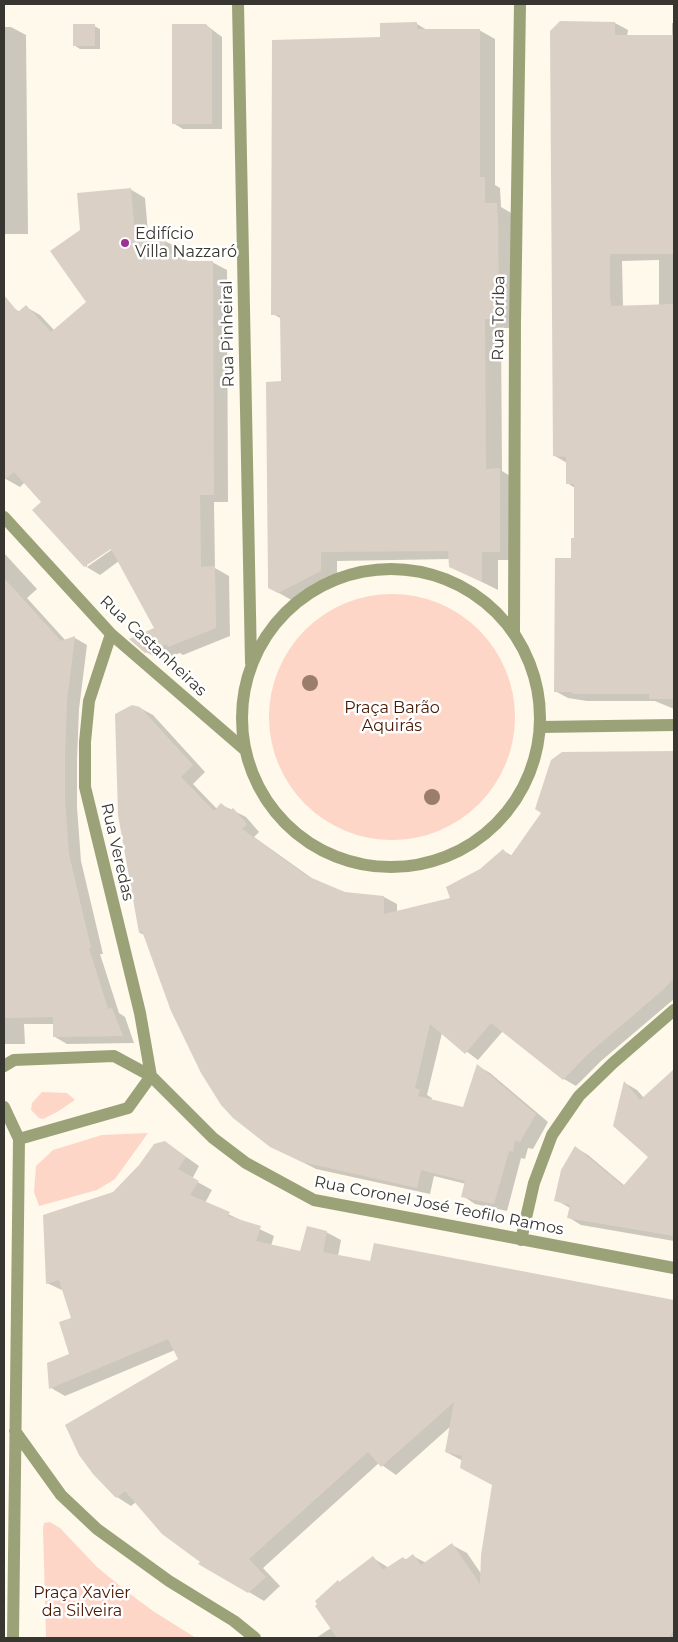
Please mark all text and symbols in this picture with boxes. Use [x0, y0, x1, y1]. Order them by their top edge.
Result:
place label: Edifício Villa Nazzaró [135, 224, 237, 262]
marker: Edifício Villa Nazzaró [119, 237, 131, 249]
street label: Rua Toriba [489, 275, 509, 361]
street label: Rua Pinheiral [217, 280, 239, 388]
street label: Rua Castanheiras [96, 592, 210, 700]
park label: Praça Barão Aquirás [344, 698, 440, 736]
street label: Rua Veredas [96, 801, 138, 903]
street label: Rua Coronel José Teofilo Ramos [313, 1172, 565, 1240]
park label: Praça Xavier da Silveira [33, 1583, 131, 1621]

